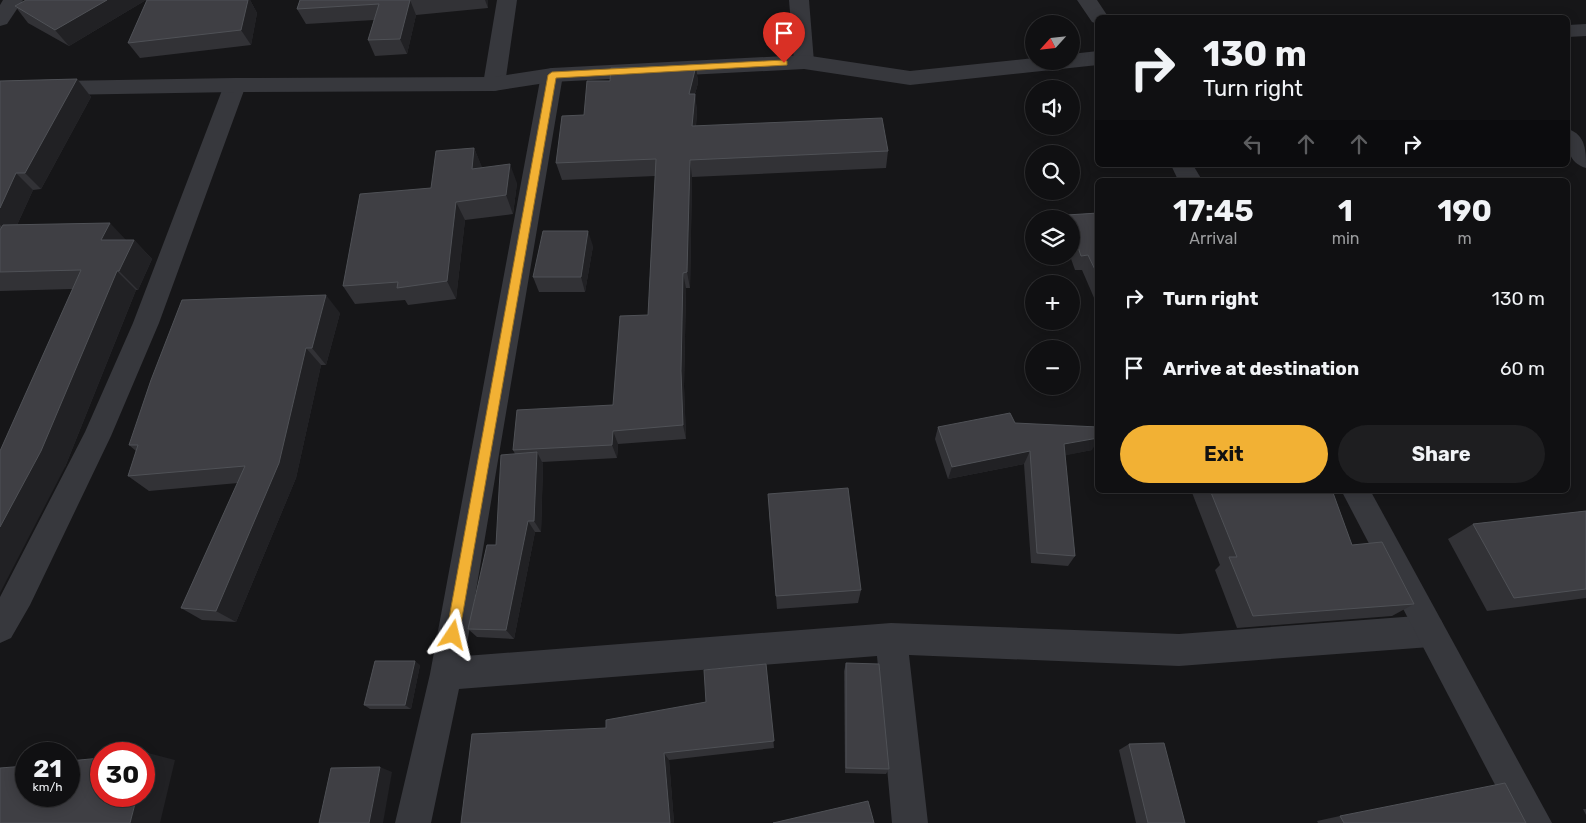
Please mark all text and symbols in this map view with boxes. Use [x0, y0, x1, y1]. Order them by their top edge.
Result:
pin [763, 12, 805, 63]
north arrow [1025, 15, 1080, 70]
map controls [1025, 15, 1080, 395]
icon: arrive [770, 19, 798, 47]
text: 130 m [1203, 33, 1307, 75]
icon: right [1120, 35, 1185, 100]
text: Turn right [1203, 75, 1303, 102]
button: sound [1025, 80, 1080, 135]
icon: left [1239, 130, 1267, 158]
icon: ahead [1292, 130, 1320, 158]
icon: ahead [1345, 130, 1373, 158]
icon: right [1398, 130, 1426, 158]
button: search [1025, 145, 1080, 200]
text: 17:45 [1173, 193, 1254, 229]
text: 1 [1338, 193, 1353, 229]
text: 190 [1437, 193, 1492, 229]
button: layers [1025, 210, 1080, 265]
text: Arrival [1189, 229, 1237, 248]
text: min [1332, 229, 1359, 248]
text: m [1458, 229, 1472, 248]
button: + [1025, 275, 1080, 330]
icon: right [1120, 284, 1148, 312]
text: Turn right [1163, 287, 1258, 310]
text: 130 m [1492, 287, 1545, 310]
button: − [1025, 340, 1080, 395]
icon: arrive [1120, 354, 1148, 382]
text: Arrive at destination [1163, 357, 1359, 380]
text: 60 m [1500, 357, 1545, 380]
button: Exit [1120, 425, 1328, 483]
button: Share [1338, 425, 1545, 483]
position arrow [426, 608, 478, 660]
speed limit sign: 30 [90, 742, 155, 807]
text: 21 [33, 754, 62, 783]
text: km/h [33, 780, 62, 794]

